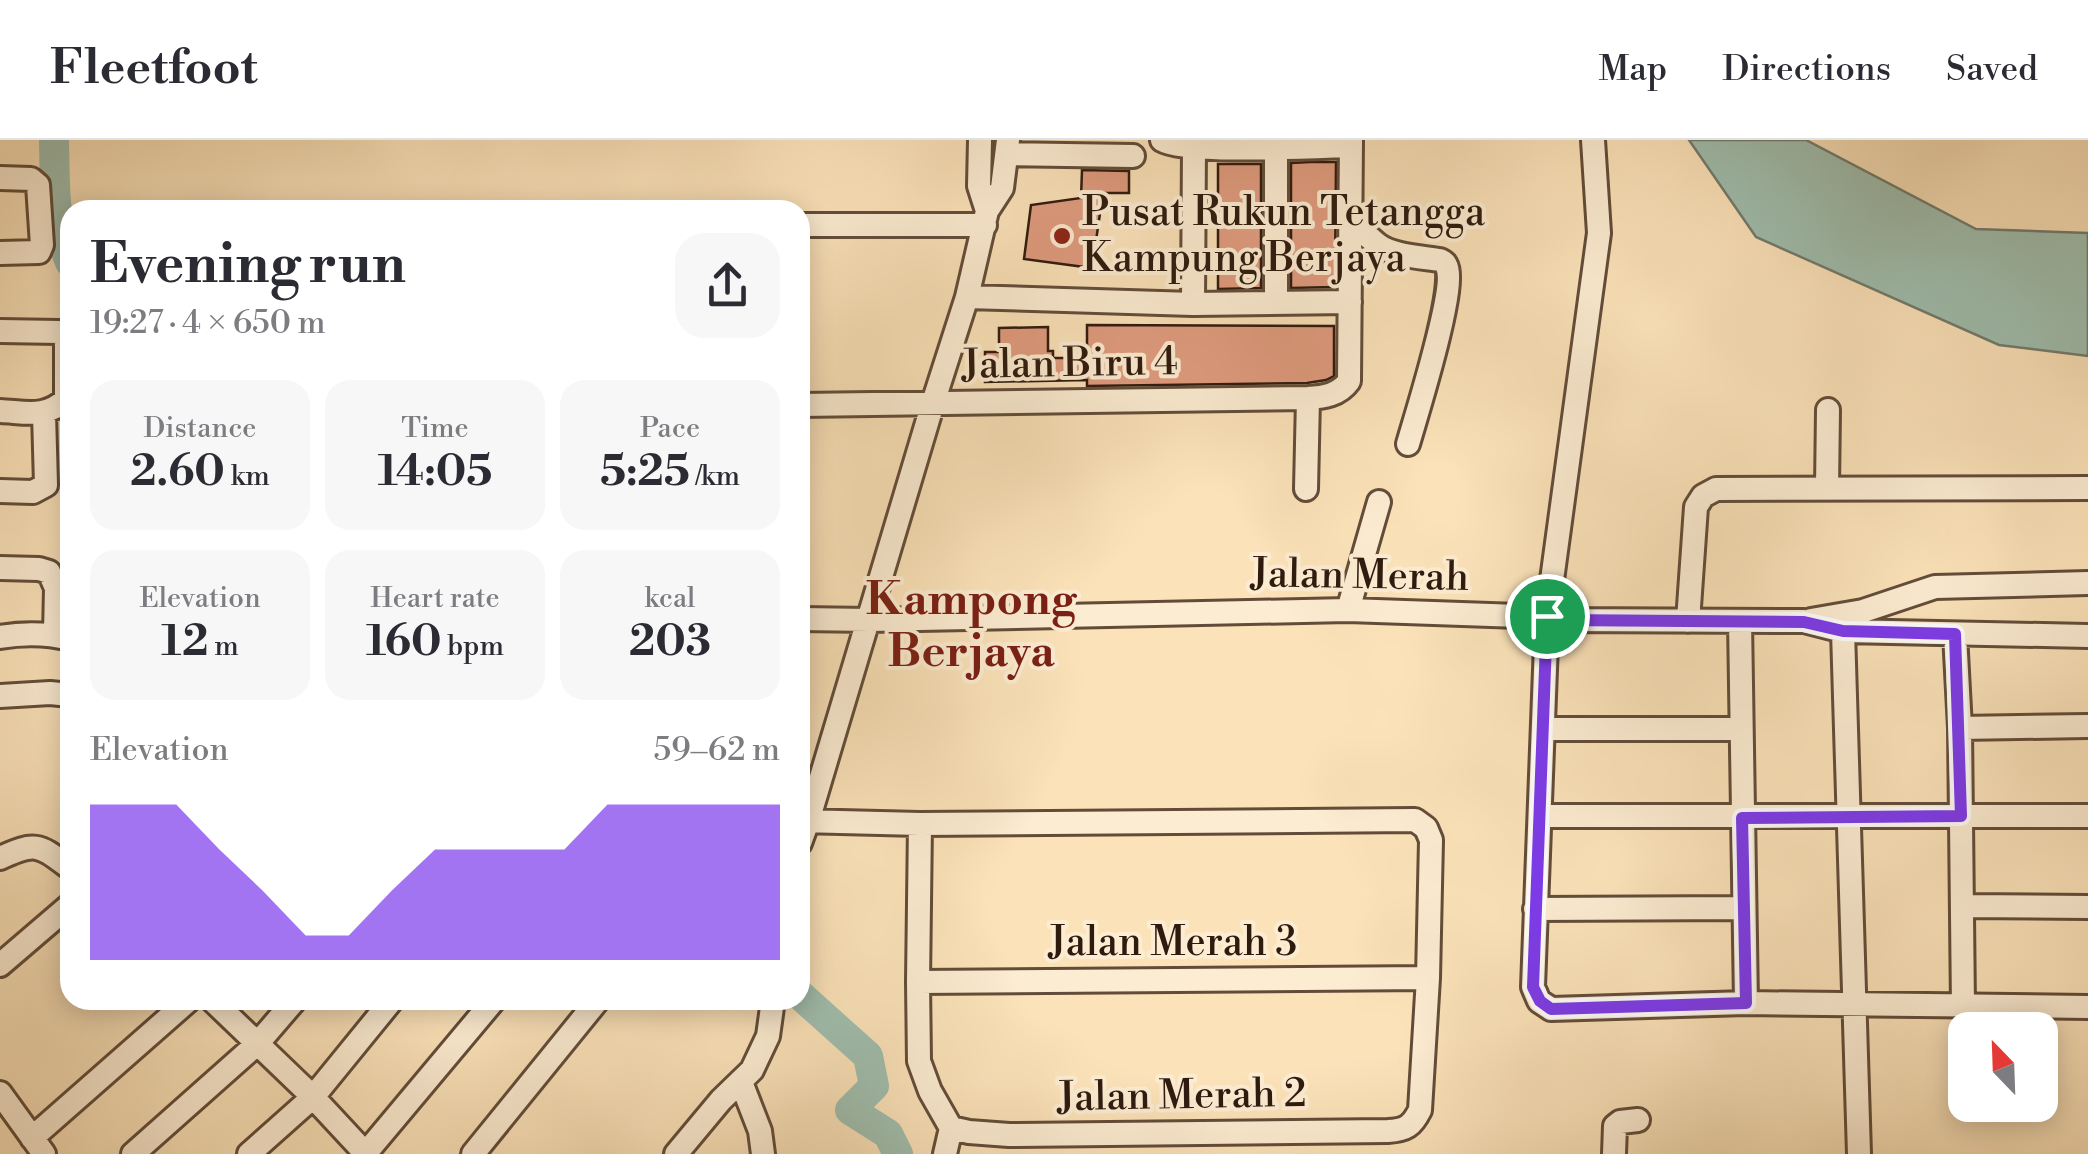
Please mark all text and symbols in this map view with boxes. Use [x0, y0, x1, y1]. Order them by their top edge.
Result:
text: Fleetfoot [50, 39, 257, 99]
text: Map [1598, 48, 1667, 91]
text: Directions [1722, 48, 1891, 91]
text: Saved [1946, 48, 2038, 91]
place label: Pusat Rukun Tetangga Kampung Berjaya [1082, 188, 1486, 285]
marker: Pusat Rukun Tetangga Kampung Berjaya [1051, 225, 1073, 247]
text: Evening run [90, 231, 406, 300]
button: share [675, 233, 780, 338]
text: 19:27 · 4 × 650 m [90, 303, 326, 343]
street label: Jalan Biru 4 [960, 337, 1178, 391]
text: Distance [144, 411, 256, 446]
text: Time [401, 411, 469, 446]
text: Pace [640, 411, 700, 446]
text: 2.60 [130, 446, 225, 499]
text: 14:05 [378, 446, 492, 499]
text: 5:25 [600, 446, 690, 499]
text: km [225, 459, 270, 494]
text: /km [690, 459, 740, 494]
street label: Jalan Merah [1249, 549, 1469, 603]
district label: Kampong Berjaya [866, 572, 1078, 681]
pin [1505, 574, 1590, 659]
text: Elevation [139, 581, 261, 616]
text: Heart rate [370, 581, 500, 616]
text: kcal [645, 581, 695, 616]
icon: arrive [1520, 589, 1575, 644]
text: 12 [161, 616, 208, 669]
text: 160 [366, 616, 442, 669]
text: 203 [629, 616, 711, 669]
text: m [208, 629, 239, 664]
text: bpm [442, 629, 504, 664]
text: Elevation [90, 730, 229, 770]
text: 59–62 m [654, 730, 780, 770]
street label: Jalan Merah 3 [1047, 918, 1297, 968]
north arrow [1948, 1012, 2058, 1122]
map controls [1948, 1012, 2058, 1122]
street label: Jalan Merah 2 [1055, 1069, 1307, 1123]

